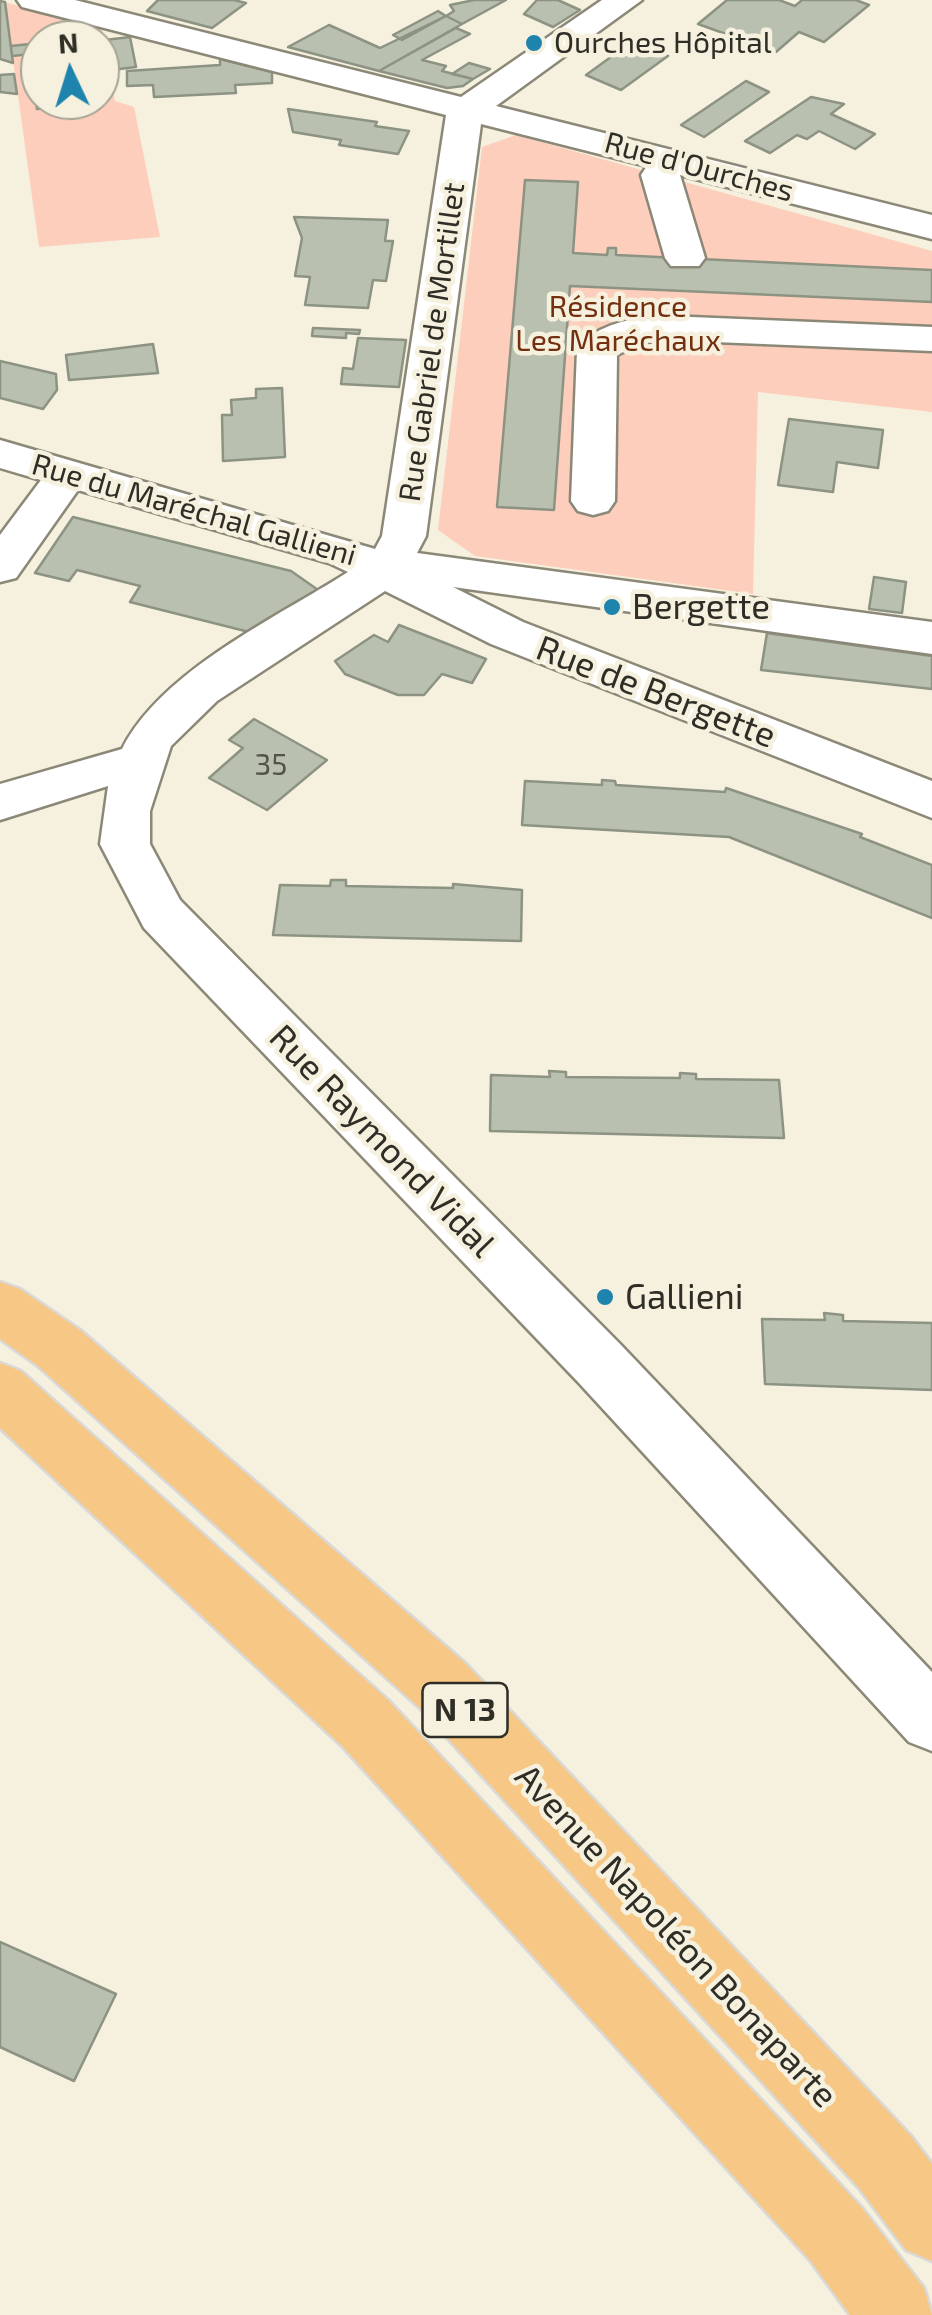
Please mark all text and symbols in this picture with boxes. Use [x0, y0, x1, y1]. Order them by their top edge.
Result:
north arrow [20, 20, 120, 120]
text: N [57, 24, 79, 60]
place label: Ourches Hôpital [554, 25, 772, 61]
marker: Ourches Hôpital [523, 32, 545, 54]
street label: Rue d'Ourches [601, 124, 797, 210]
street label: Rue Gabriel de Mortillet [392, 180, 472, 504]
park label: Résidence Les Maréchaux [515, 289, 721, 360]
street label: Rue du Maréchal Gallieni [28, 446, 360, 574]
place label: Bergette [632, 586, 770, 628]
marker: Bergette [601, 596, 623, 618]
street label: Rue de Bergette [530, 627, 782, 757]
house number: 35 [255, 747, 287, 783]
street label: Rue Raymond Vidal [261, 1016, 503, 1266]
place label: Gallieni [625, 1276, 743, 1318]
marker: Gallieni [594, 1286, 616, 1308]
road number: N 13 [422, 1683, 508, 1737]
street label: Avenue Napoléon Bonaparte [506, 1756, 846, 2116]

